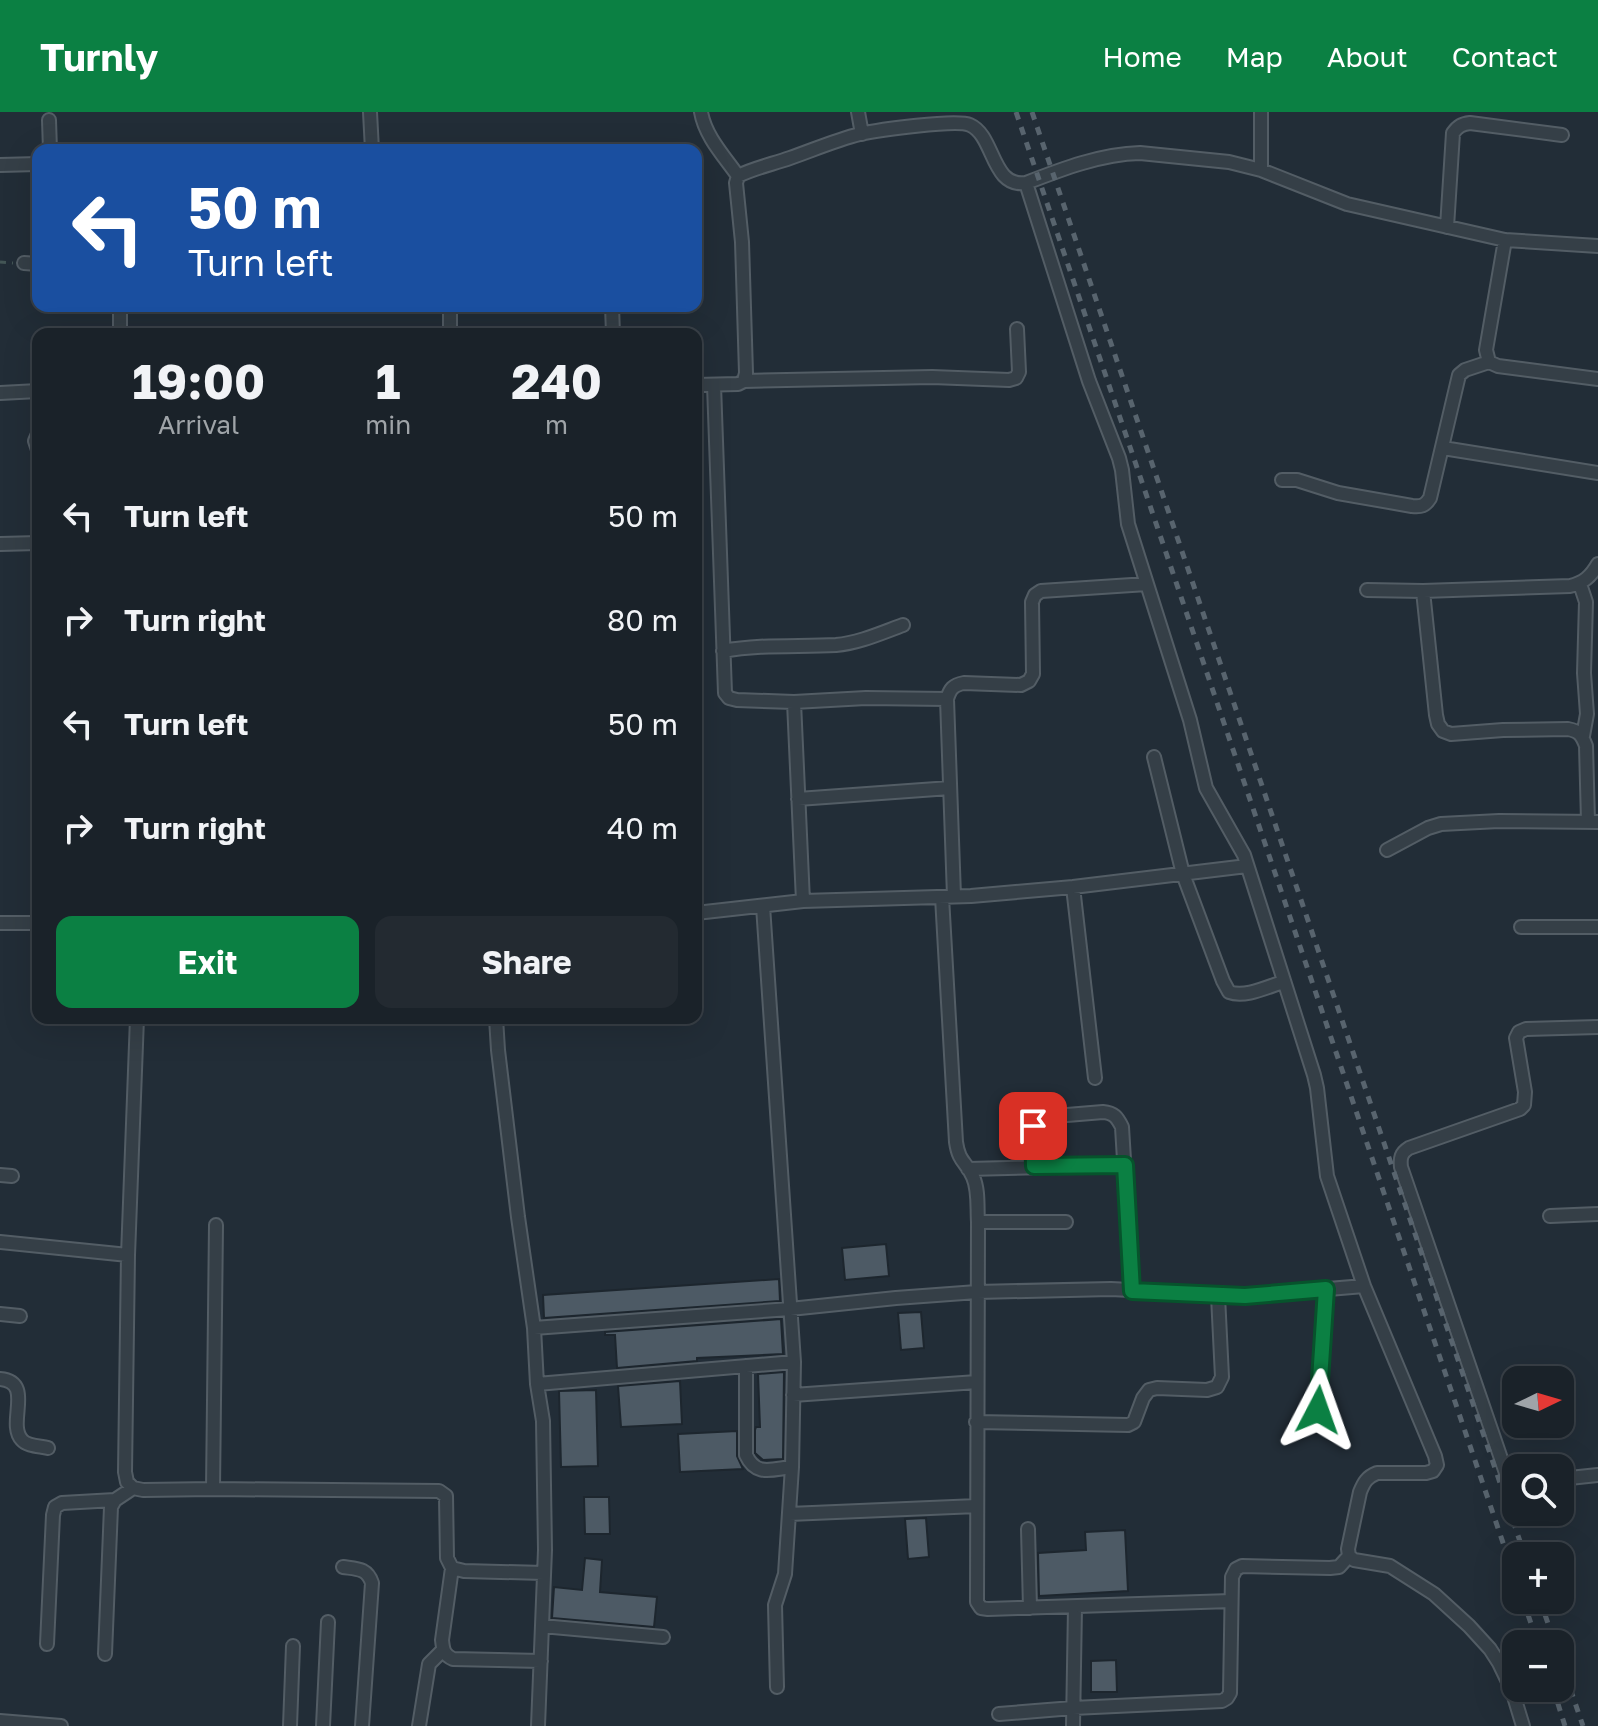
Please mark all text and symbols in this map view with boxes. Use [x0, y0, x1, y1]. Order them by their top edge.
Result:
text: Turnly [40, 34, 158, 79]
text: Home [1103, 40, 1182, 73]
text: Map [1226, 40, 1283, 73]
text: About [1327, 40, 1408, 73]
text: Contact [1452, 40, 1558, 73]
text: 50 m [188, 173, 322, 240]
icon: left [56, 176, 160, 280]
text: Turn left [188, 241, 334, 284]
text: 19:00 [132, 352, 265, 410]
text: 1 [376, 352, 401, 410]
text: 240 [511, 352, 602, 410]
text: Arrival [158, 409, 239, 440]
text: min [365, 409, 411, 440]
text: m [545, 409, 568, 440]
icon: left [56, 494, 100, 538]
text: Turn left [124, 498, 249, 534]
text: 50 m [608, 498, 678, 534]
icon: right [56, 598, 100, 642]
text: Turn right [124, 602, 266, 638]
text: 80 m [607, 602, 678, 638]
icon: left [56, 702, 100, 746]
text: Turn left [124, 706, 249, 742]
text: 50 m [608, 706, 678, 742]
icon: right [56, 806, 100, 850]
text: Turn right [124, 810, 266, 846]
text: 40 m [607, 810, 678, 846]
button: Exit [56, 916, 359, 1008]
button: Share [375, 916, 678, 1008]
pin [999, 1092, 1067, 1160]
icon: arrive [1011, 1104, 1055, 1148]
north arrow [1502, 1366, 1574, 1438]
map controls [1502, 1366, 1574, 1702]
position arrow [1276, 1368, 1360, 1452]
button: search [1502, 1454, 1574, 1526]
button: + [1502, 1542, 1574, 1614]
button: − [1502, 1630, 1574, 1702]

